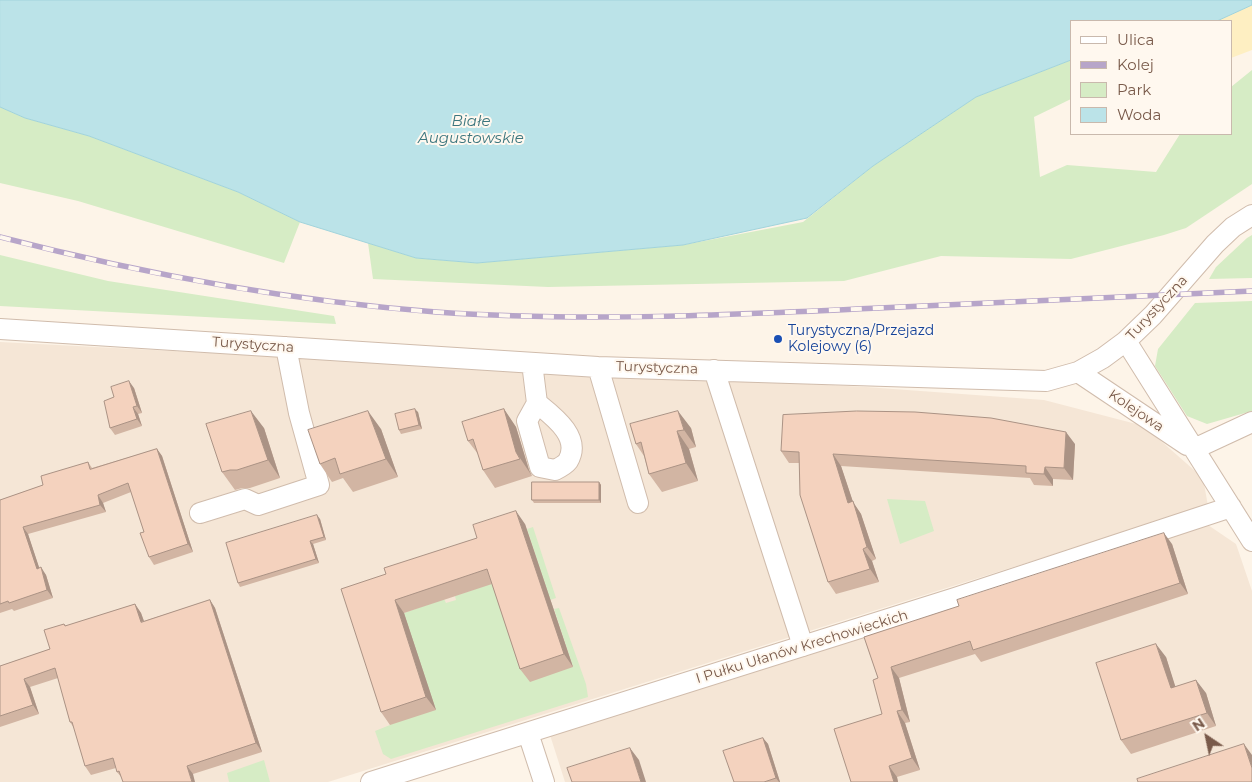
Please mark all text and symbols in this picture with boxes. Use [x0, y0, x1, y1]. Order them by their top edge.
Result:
legend [1070, 20, 1232, 135]
text: Ulica [1117, 30, 1154, 49]
text: Kolej [1117, 55, 1154, 74]
text: Park [1117, 80, 1151, 99]
text: Woda [1117, 105, 1161, 124]
water label: Białe Augustowskie [418, 113, 524, 148]
street label: Turystyczna [1123, 272, 1191, 344]
place label: Turystyczna/Przejazd Kolejowy (6) [788, 323, 934, 356]
marker: Turystyczna/Przejazd Kolejowy (6) [772, 333, 784, 345]
street label: Turystyczna [211, 334, 295, 356]
street label: Turystyczna [616, 358, 698, 378]
street label: Kolejowa [1105, 386, 1167, 436]
street label: I Pułku Ułanów Krechowieckich [694, 607, 910, 687]
north arrow [1182, 712, 1232, 762]
text: N [1189, 714, 1208, 735]

